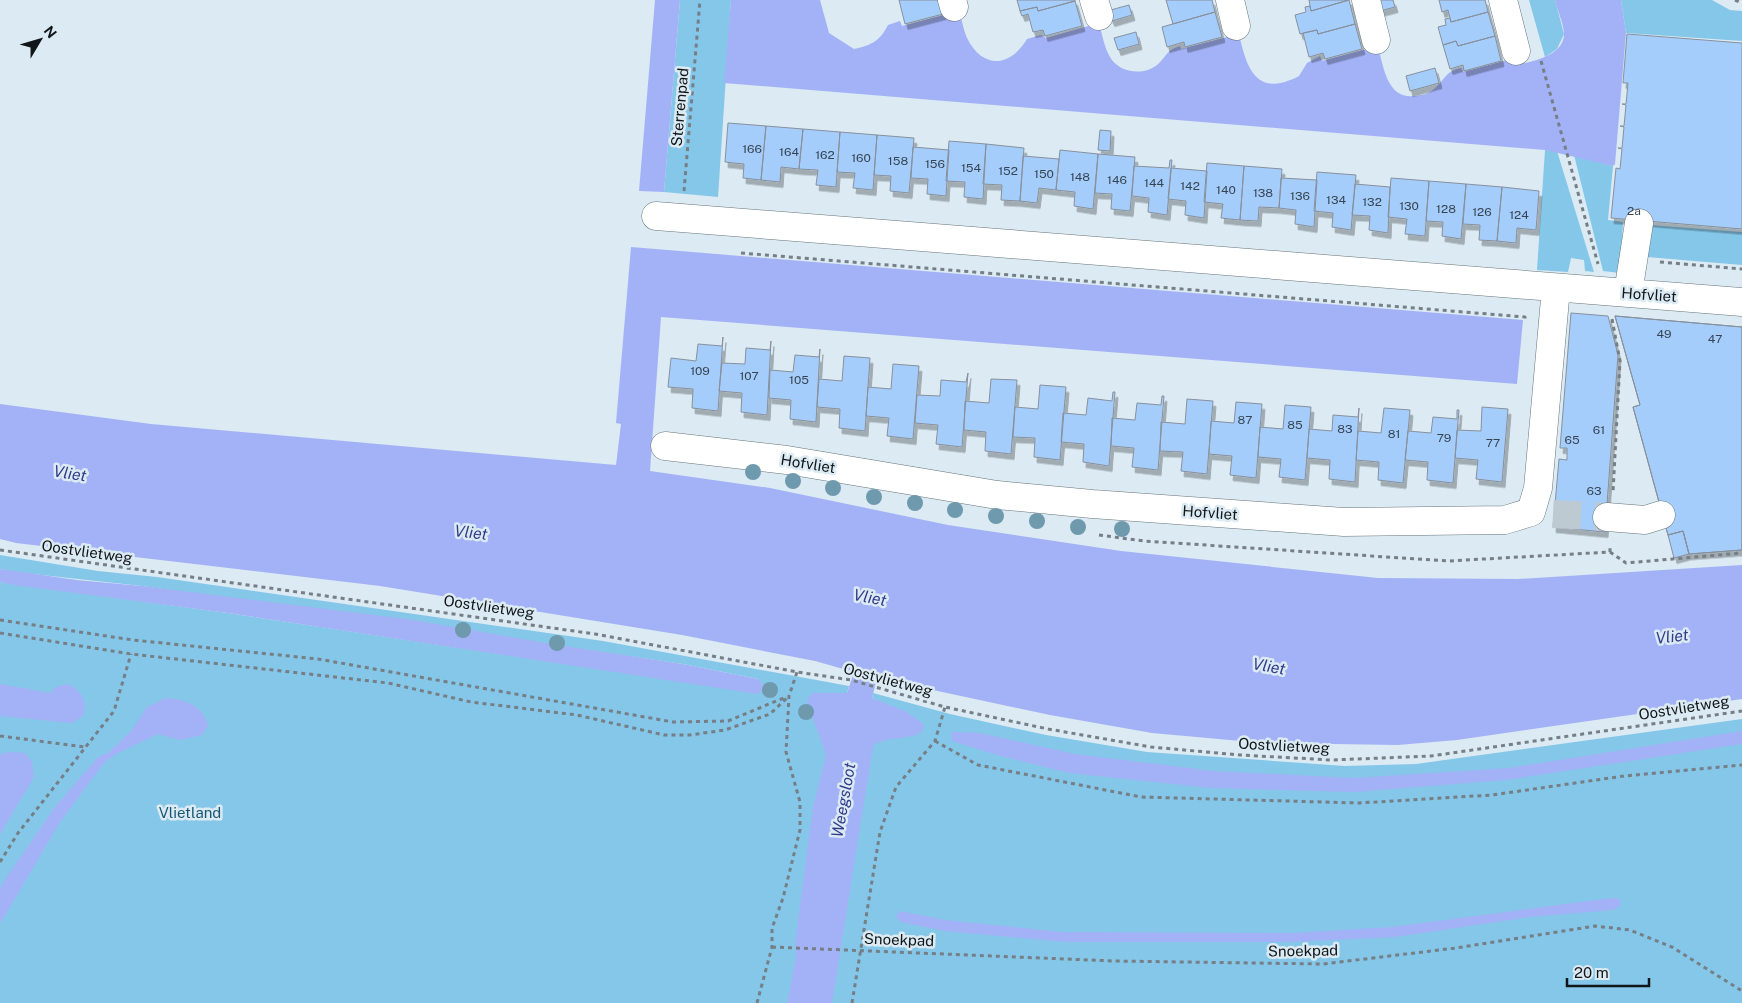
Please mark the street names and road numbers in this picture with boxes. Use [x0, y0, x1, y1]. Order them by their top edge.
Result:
street label: Sterrenpad [668, 67, 691, 147]
street label: Hofvliet [1621, 284, 1677, 305]
street label: Hofvliet [779, 451, 837, 476]
street label: Hofvliet [1182, 502, 1238, 523]
street label: Oostvlietweg [40, 537, 134, 566]
street label: Oostvlietweg [442, 592, 536, 621]
street label: Oostvlietweg [842, 659, 935, 700]
street label: Oostvlietweg [1637, 692, 1731, 723]
street label: Oostvlietweg [1238, 735, 1330, 756]
street label: Snoekpad [864, 930, 934, 949]
street label: Snoekpad [1268, 941, 1338, 960]

